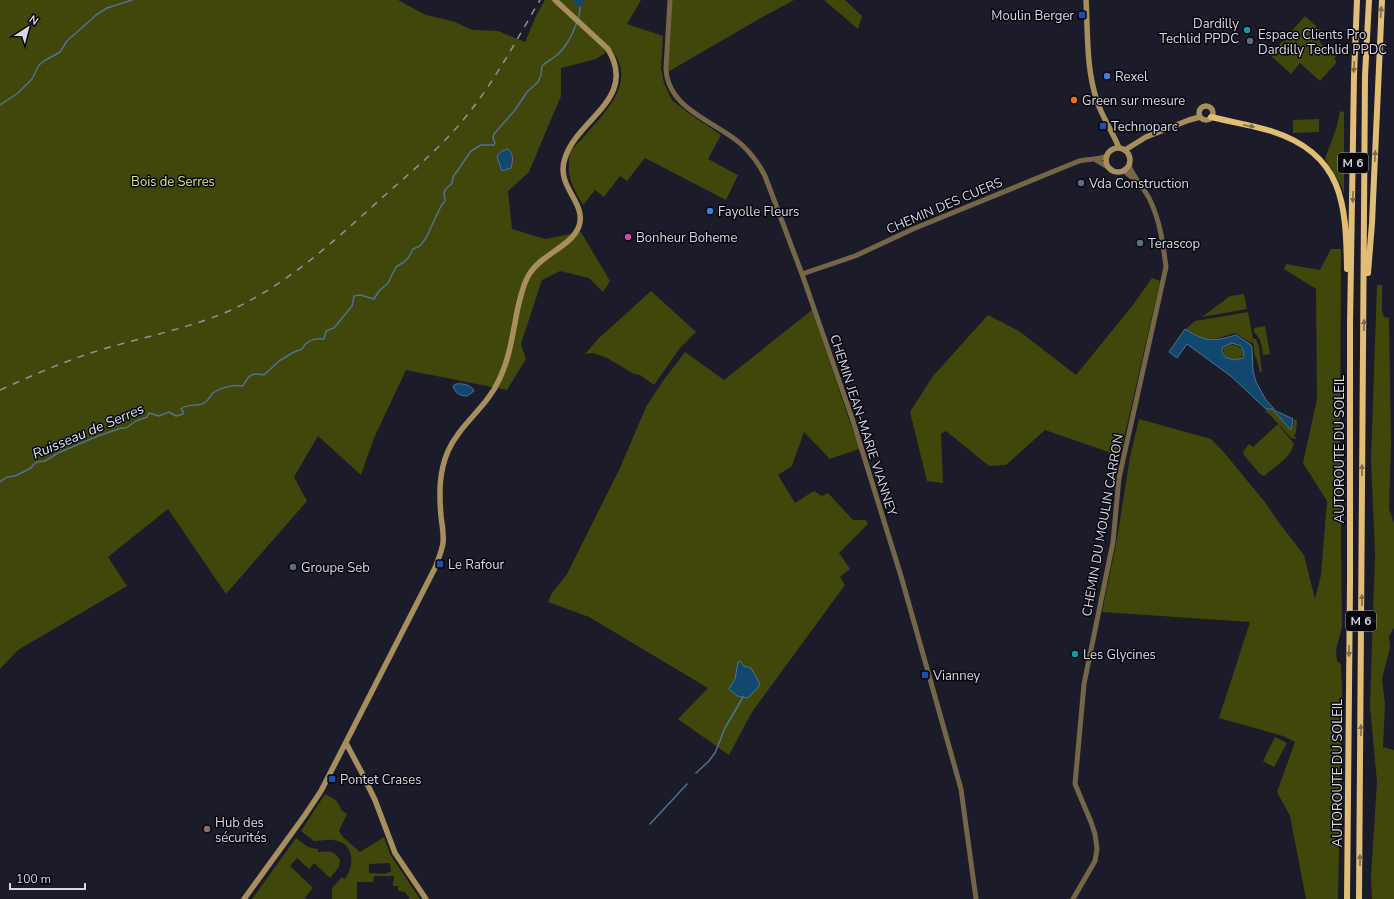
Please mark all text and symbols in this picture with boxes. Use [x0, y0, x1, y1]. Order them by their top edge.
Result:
one-way arrow [1378, 6, 1385, 18]
place label: Moulin Berger [991, 7, 1074, 25]
north arrow [8, 8, 48, 48]
marker: Moulin Berger [1077, 10, 1087, 20]
text: N [26, 12, 41, 29]
place label: Dardilly Techlid PPDC [1159, 15, 1239, 48]
marker: Dardilly Techlid PPDC [1242, 25, 1252, 35]
place label: Espace Clients Pro Dardilly Techlid PPDC [1258, 26, 1387, 59]
marker: Espace Clients Pro Dardilly Techlid PPDC [1245, 36, 1255, 46]
one-way arrow [1351, 61, 1357, 74]
place label: Rexel [1115, 68, 1148, 86]
marker: Rexel [1102, 71, 1112, 81]
place label: Green sur mesure [1082, 92, 1185, 110]
marker: Green sur mesure [1069, 95, 1079, 105]
place label: Technoparc [1111, 118, 1178, 136]
marker: Technoparc [1098, 121, 1108, 131]
one-way arrow [1243, 123, 1256, 129]
one-way arrow [1371, 150, 1378, 162]
road number: M 6 [1338, 153, 1368, 173]
park label: Bois de Serres [131, 173, 215, 191]
street label: CHEMIN DES CUERS [884, 173, 1005, 239]
place label: Vda Construction [1088, 175, 1189, 193]
marker: Vda Construction [1076, 178, 1086, 188]
one-way arrow [1349, 191, 1356, 203]
place label: Fayolle Fleurs [718, 203, 799, 221]
marker: Fayolle Fleurs [705, 206, 715, 216]
place label: Bonheur Boheme [636, 229, 737, 247]
marker: Bonheur Boheme [623, 232, 633, 242]
place label: Terascop [1148, 235, 1200, 253]
marker: Terascop [1135, 238, 1145, 248]
one-way arrow [1361, 318, 1367, 331]
street label: CHEMIN JEAN-MARIE VIANNEY [825, 332, 901, 518]
street label: AUTOROUTE DU SOLEIL [1331, 375, 1349, 523]
water label: Ruisseau de Serres [29, 399, 147, 464]
street label: CHEMIN DU MOULIN CARRON [1078, 433, 1128, 618]
one-way arrow [1359, 463, 1365, 476]
place label: Le Rafour [448, 556, 504, 574]
place label: Groupe Seb [301, 559, 370, 577]
marker: Le Rafour [435, 559, 445, 569]
marker: Groupe Seb [288, 562, 298, 572]
one-way arrow [1358, 594, 1365, 606]
road number: M 6 [1346, 611, 1376, 631]
one-way arrow [1346, 645, 1352, 658]
place label: Les Glycines [1083, 646, 1156, 664]
marker: Les Glycines [1070, 649, 1080, 659]
place label: Vianney [932, 667, 980, 685]
marker: Vianney [920, 670, 930, 680]
street label: AUTOROUTE DU SOLEIL [1329, 699, 1347, 847]
one-way arrow [1358, 723, 1364, 736]
place label: Pontet Crases [340, 771, 422, 789]
marker: Pontet Crases [327, 774, 337, 784]
place label: Hub des sécurités [215, 814, 267, 847]
marker: Hub des sécurités [202, 824, 212, 834]
one-way arrow [1357, 853, 1363, 866]
scale bar [10, 865, 85, 891]
text: 100 m [16, 871, 51, 887]

